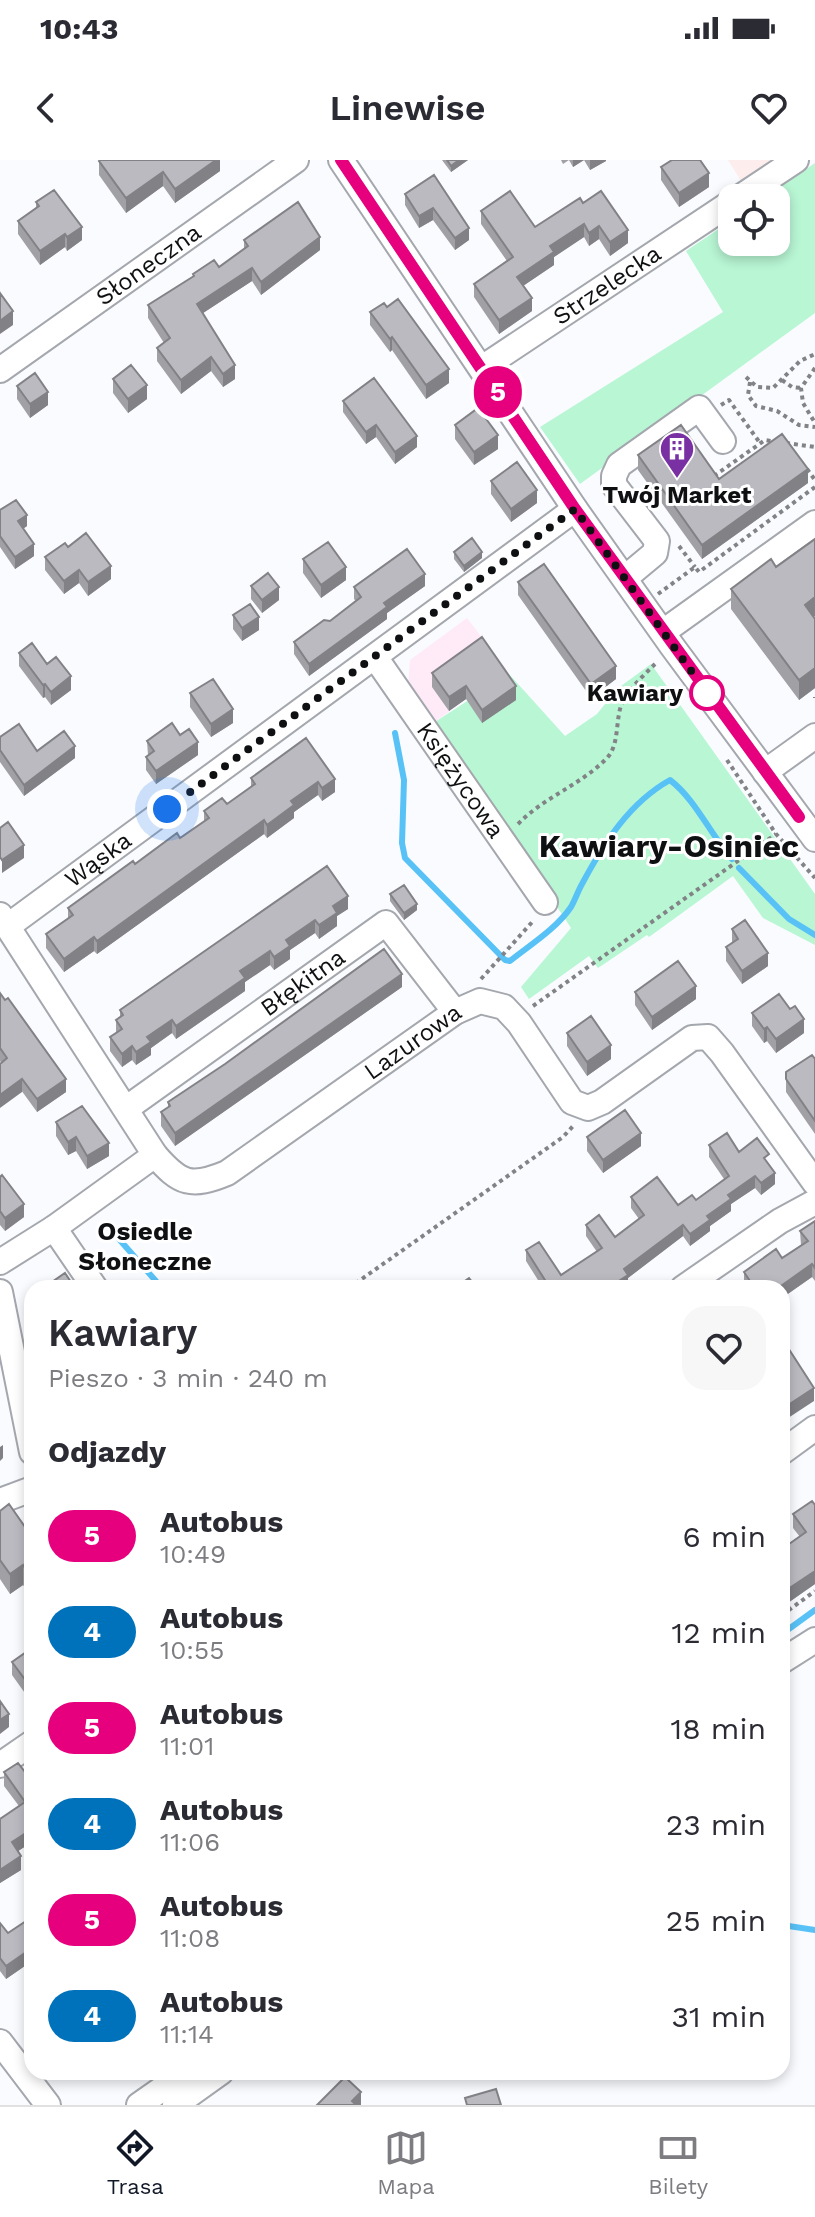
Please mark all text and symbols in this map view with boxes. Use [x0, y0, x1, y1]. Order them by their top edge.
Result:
text: 10:43 [40, 11, 118, 46]
icon: back [24, 86, 68, 130]
icon: heart [747, 86, 791, 130]
text: Linewise [329, 87, 486, 129]
map controls [718, 184, 790, 256]
button: locate [718, 184, 790, 256]
street label: Słoneczna [91, 218, 206, 311]
street label: Strzelecka [548, 239, 666, 331]
line badge: 5 [472, 366, 524, 418]
text: 5 [490, 375, 506, 408]
building icon: Twój Market [658, 430, 696, 480]
place label: Twój Market [602, 481, 752, 509]
marker: Kawiary [690, 676, 724, 710]
place label: Kawiary [587, 679, 683, 707]
street label: Księżycowa [411, 717, 510, 843]
your location [147, 789, 187, 829]
street label: Wąska [60, 826, 137, 893]
district label: Kawiary-Osiniec [539, 827, 799, 865]
street label: Błękitna [255, 943, 350, 1022]
street label: Lazurowa [359, 998, 467, 1086]
district label: Osiedle Słoneczne [78, 1216, 212, 1276]
button: heart [682, 1306, 766, 1390]
text: Kawiary [48, 1311, 197, 1355]
text: Pieszo · 3 min · 240 m [48, 1363, 328, 1393]
text: Odjazdy [48, 1434, 166, 1469]
text: Autobus [160, 1504, 283, 1539]
text: 5 [84, 1519, 100, 1552]
text: 6 min [682, 1519, 766, 1554]
text: 10:49 [160, 1539, 226, 1569]
text: Autobus [160, 1600, 283, 1635]
text: 4 [83, 1615, 101, 1648]
text: 12 min [671, 1615, 766, 1650]
text: 10:55 [160, 1635, 224, 1665]
text: Autobus [160, 1696, 283, 1731]
text: 5 [84, 1711, 100, 1744]
text: 18 min [670, 1711, 766, 1746]
text: 11:01 [160, 1731, 214, 1761]
text: Autobus [160, 1792, 283, 1827]
text: 4 [83, 1807, 101, 1840]
text: 23 min [666, 1807, 766, 1842]
text: 11:06 [160, 1827, 220, 1857]
text: Autobus [160, 1888, 283, 1923]
text: 5 [84, 1903, 100, 1936]
text: 25 min [666, 1903, 766, 1938]
text: 11:08 [160, 1923, 220, 1953]
text: Autobus [160, 1984, 283, 2019]
text: 4 [83, 1999, 101, 2032]
text: 31 min [671, 1999, 766, 2034]
text: 11:14 [160, 2019, 214, 2049]
tab: Trasa [107, 2126, 164, 2199]
tab: Mapa [377, 2126, 435, 2199]
tab: Bilety [648, 2126, 708, 2199]

